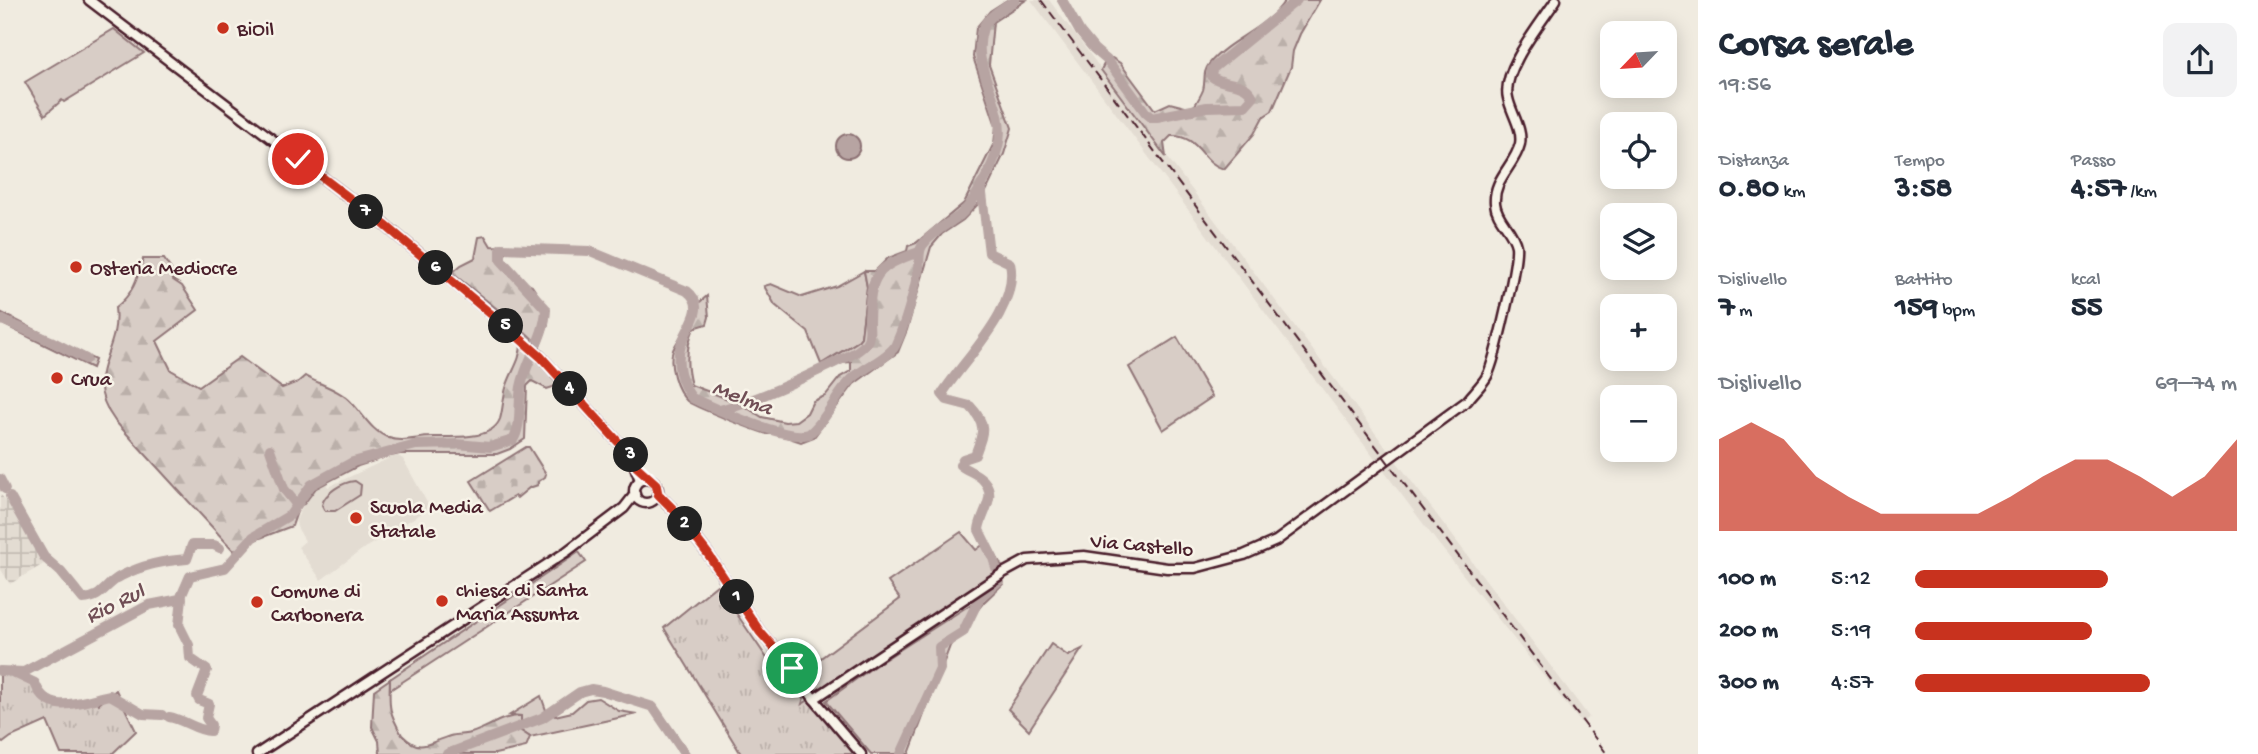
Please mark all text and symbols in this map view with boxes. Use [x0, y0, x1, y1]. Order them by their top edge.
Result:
place label: BiOil [236, 19, 274, 44]
marker: BiOil [215, 20, 231, 36]
north arrow [1600, 21, 1676, 98]
map controls [1600, 21, 1677, 462]
button: share [2163, 23, 2237, 97]
text: Corsa serale [1719, 24, 1913, 68]
text: 19:56 [1719, 72, 1771, 99]
button: locate [1600, 112, 1677, 189]
pin [268, 129, 328, 189]
icon: check [279, 140, 317, 178]
text: Distanza [1719, 150, 1789, 173]
text: Tempo [1895, 150, 1945, 173]
text: Passo [2071, 150, 2116, 173]
text: 0.80 [1719, 173, 1779, 208]
text: 3:58 [1895, 173, 1952, 208]
text: 4:57 [2071, 173, 2126, 208]
text: km [1779, 181, 1805, 204]
text: /km [2126, 181, 2157, 204]
pin: 7 [348, 194, 384, 230]
text: 7 [361, 200, 370, 223]
button: layers [1600, 203, 1677, 280]
pin: 6 [418, 250, 453, 286]
text: 6 [431, 256, 440, 279]
place label: Osteria Mediocre [90, 258, 238, 283]
marker: Osteria Mediocre [68, 259, 84, 275]
text: Dislivello [1719, 269, 1787, 292]
text: Battito [1895, 269, 1953, 292]
text: kcal [2071, 269, 2101, 292]
text: 7 [1719, 292, 1735, 327]
text: 159 [1895, 292, 1938, 327]
text: 55 [2071, 292, 2103, 327]
button: + [1600, 294, 1677, 371]
text: m [1735, 300, 1753, 323]
text: bpm [1938, 300, 1975, 323]
pin: 5 [489, 308, 524, 344]
text: 5 [501, 314, 511, 337]
place label: Crua [71, 369, 113, 394]
marker: Crua [49, 370, 65, 386]
text: Dislivello [1719, 371, 1802, 398]
text: 69–74 m [2155, 371, 2237, 398]
pin: 4 [552, 372, 588, 406]
water label: Melma [708, 376, 777, 423]
text: 4 [565, 377, 574, 400]
button: − [1600, 385, 1677, 462]
pin: 3 [614, 438, 648, 472]
text: 3 [626, 443, 635, 466]
place label: Scuola Media Statale [370, 497, 484, 546]
pin: 2 [668, 506, 702, 542]
marker: Scuola Media Statale [348, 510, 364, 526]
text: 2 [680, 512, 689, 535]
street label: Via Castello [1088, 530, 1194, 564]
text: 100 m [1719, 566, 1776, 593]
text: 5:12 [1831, 566, 1871, 593]
water label: Rio Rul [82, 579, 151, 631]
place label: chiesa di Santa Maria Assunta [456, 580, 589, 629]
pin: 1 [720, 580, 754, 614]
place label: Comune di Carbonera [271, 581, 365, 630]
text: 1 [733, 585, 740, 608]
marker: chiesa di Santa Maria Assunta [434, 593, 450, 609]
marker: Comune di Carbonera [249, 594, 265, 610]
text: 200 m [1719, 618, 1778, 645]
text: 5:19 [1831, 618, 1871, 645]
pin [762, 638, 822, 698]
icon: arrive [773, 649, 811, 687]
text: 300 m [1719, 670, 1779, 697]
text: 4:57 [1831, 670, 1873, 697]

